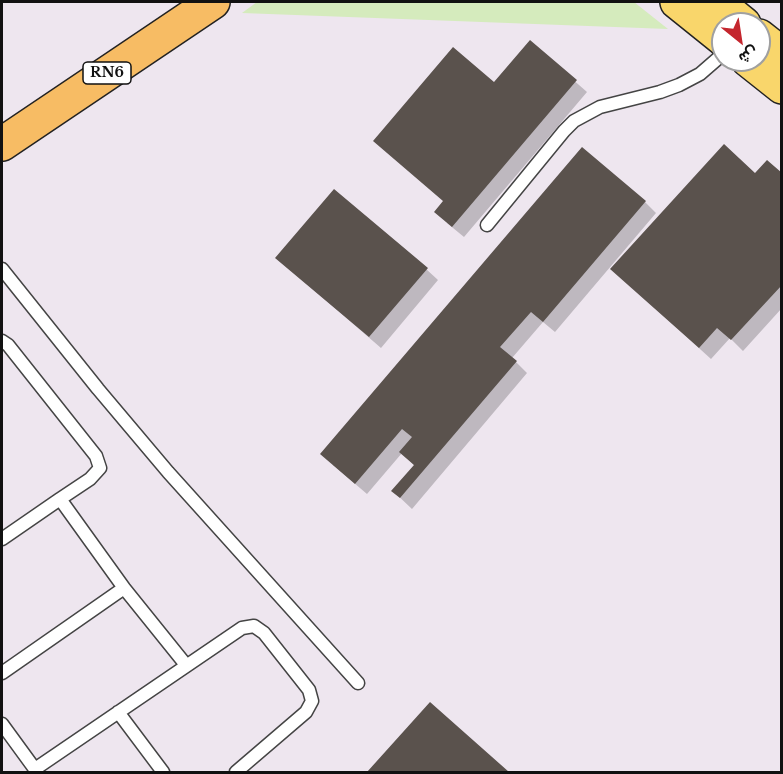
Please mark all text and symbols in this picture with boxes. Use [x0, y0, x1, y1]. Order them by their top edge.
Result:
north arrow [711, 12, 771, 72]
text: ش [736, 42, 762, 69]
road number: RN6 [83, 62, 131, 84]

